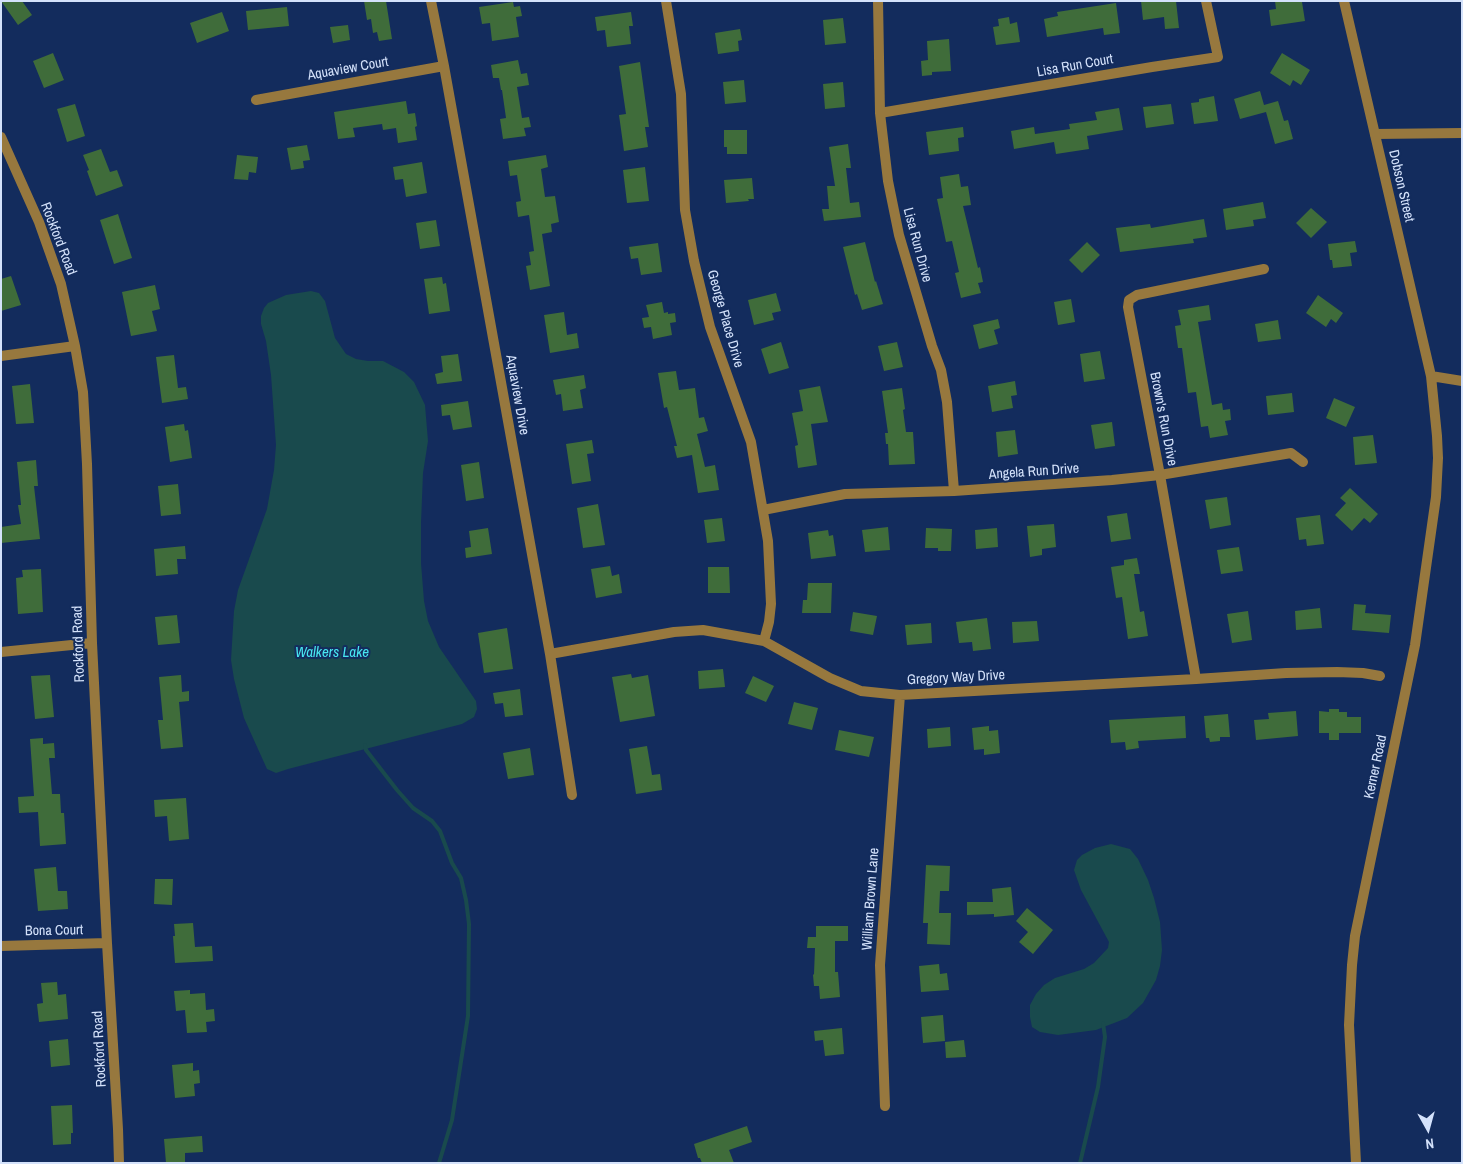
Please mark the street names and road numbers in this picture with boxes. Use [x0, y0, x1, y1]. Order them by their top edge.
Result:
street label: Lisa Run Court [1036, 51, 1114, 81]
street label: Aquaview Court [306, 54, 390, 84]
street label: Dobson Street [1385, 148, 1417, 224]
street label: Rockford Road [36, 200, 80, 278]
street label: Lisa Run Drive [899, 206, 935, 284]
street label: George Place Drive [703, 268, 747, 370]
street label: Aquaview Drive [502, 354, 532, 436]
street label: Brown's Run Drive [1146, 371, 1180, 467]
street label: Angela Run Drive [988, 460, 1080, 484]
street label: Rockford Road [69, 605, 89, 683]
street label: Gregory Way Drive [907, 667, 1005, 689]
street label: Kerner Road [1361, 733, 1391, 801]
street label: William Brown Lane [859, 847, 883, 951]
street label: Bona Court [25, 922, 83, 940]
street label: Rockford Road [90, 1010, 110, 1088]

